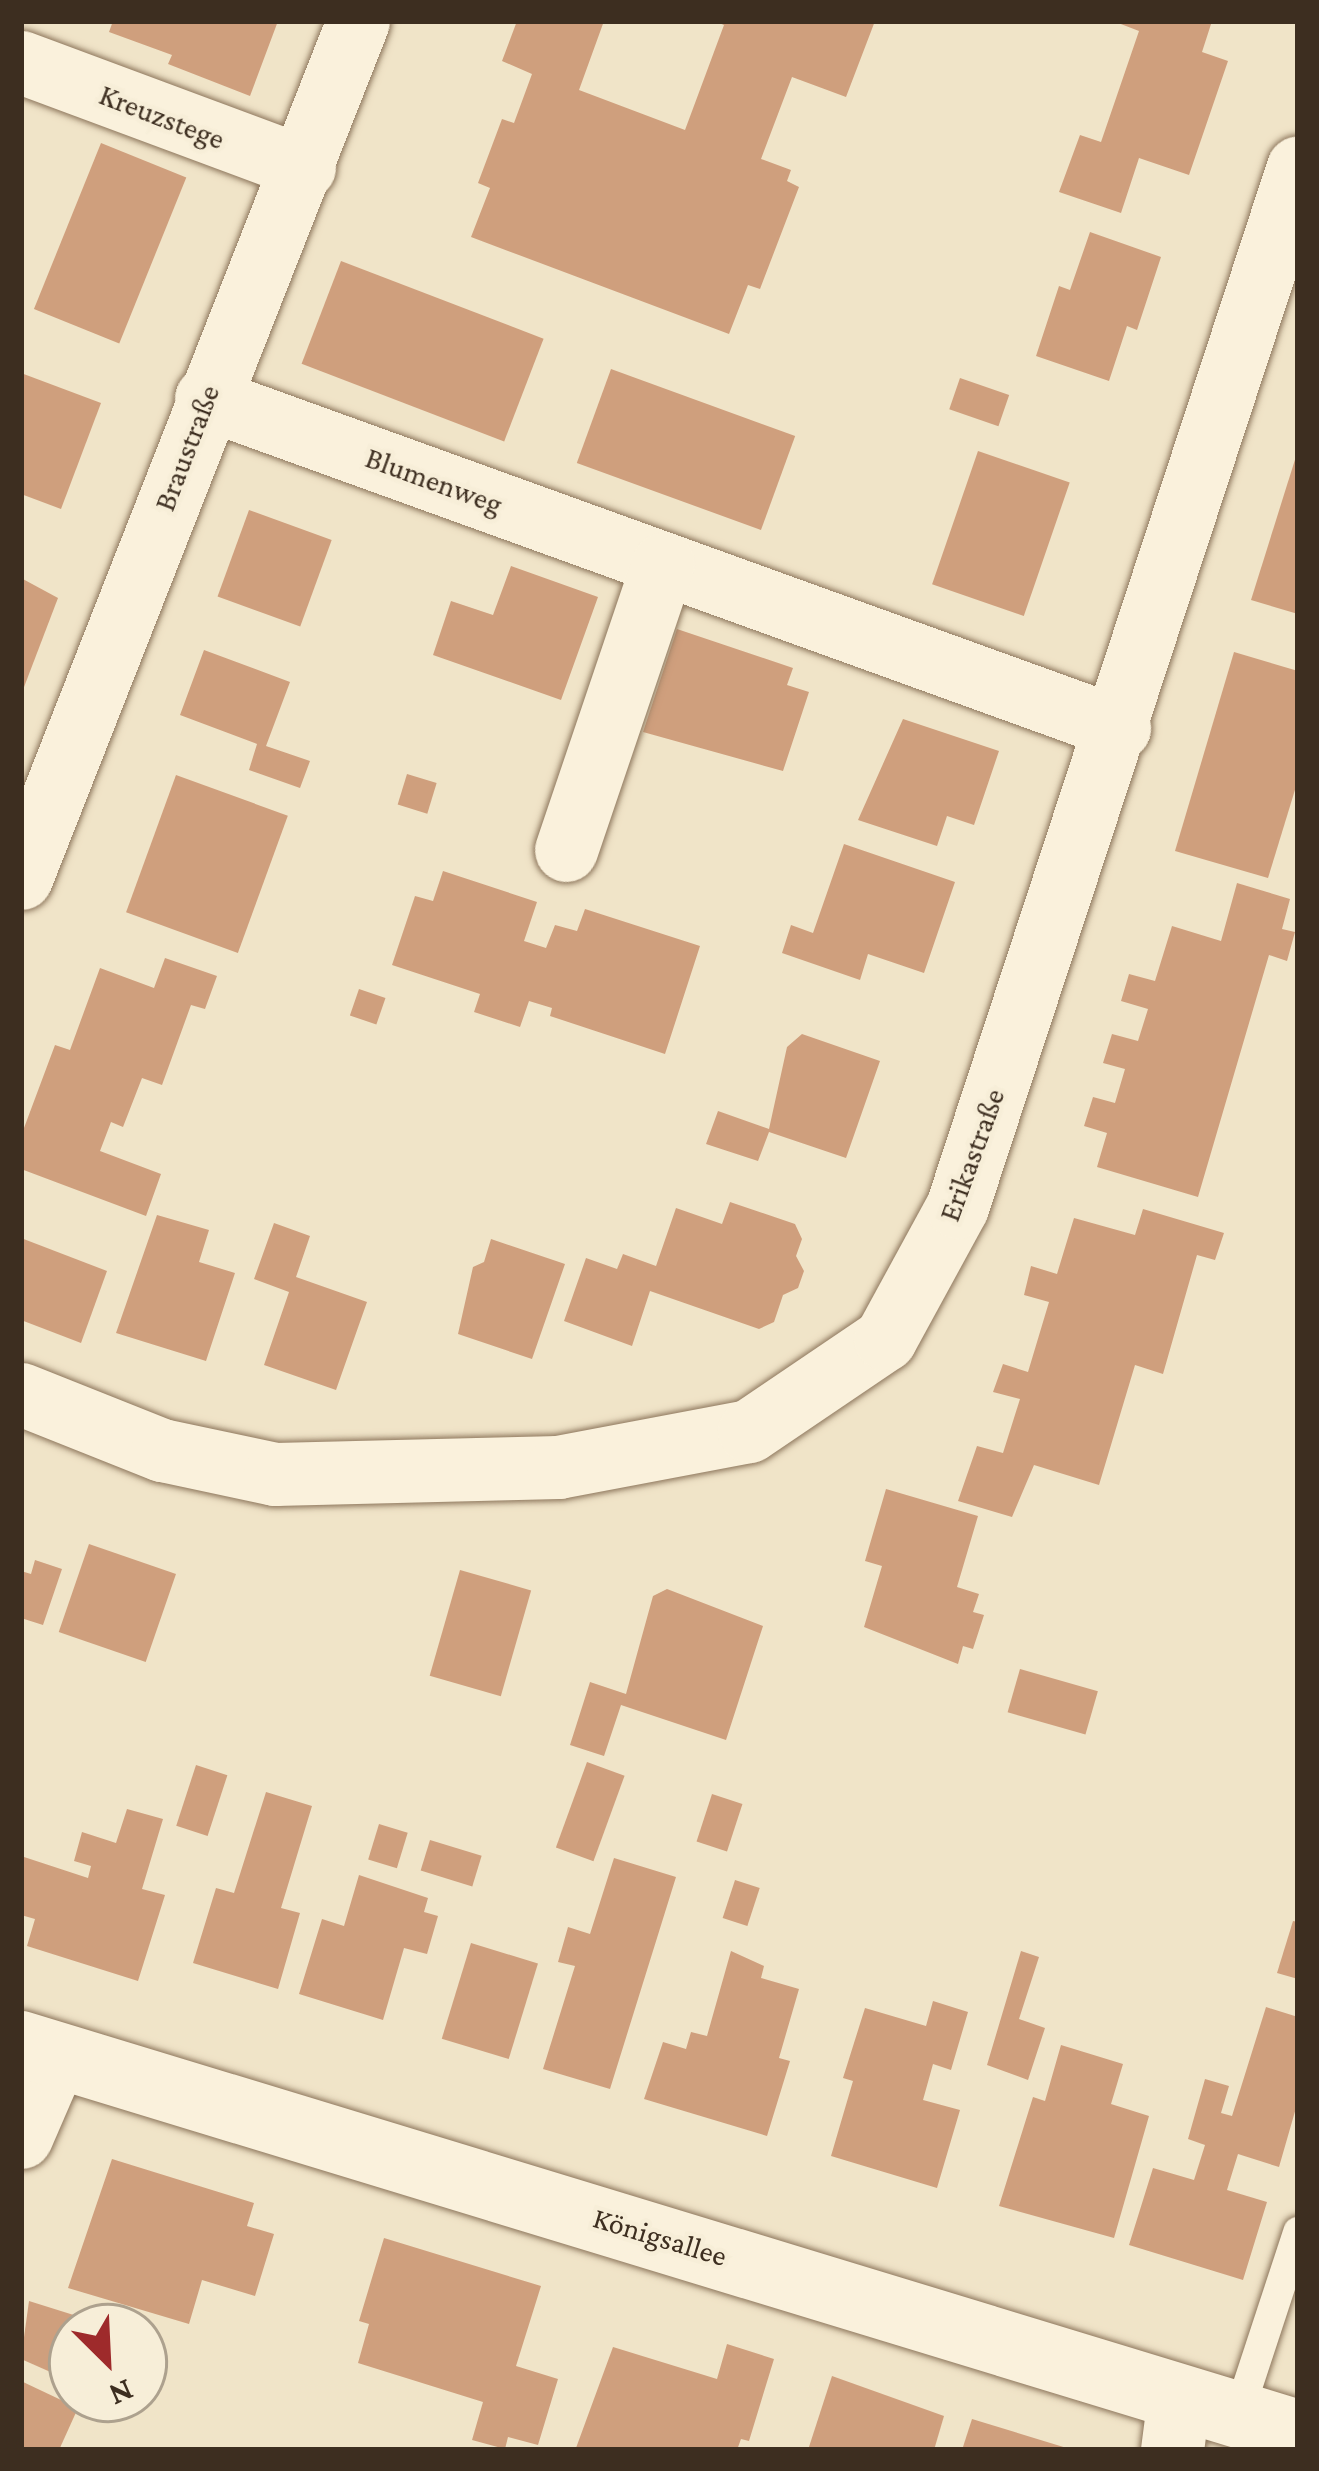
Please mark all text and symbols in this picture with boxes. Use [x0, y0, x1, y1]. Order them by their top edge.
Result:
street label: Kreuzstege [94, 77, 230, 157]
street label: Braustraße [147, 380, 227, 516]
street label: Blumenweg [361, 440, 507, 522]
street label: Erikastraße [931, 1084, 1013, 1226]
street label: Königsallee [589, 2200, 731, 2274]
north arrow [48, 2303, 168, 2423]
text: N [104, 2372, 139, 2415]

